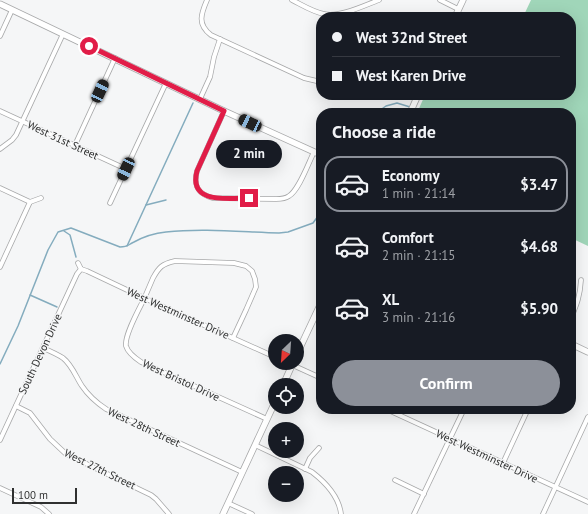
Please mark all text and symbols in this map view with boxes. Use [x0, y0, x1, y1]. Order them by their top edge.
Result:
text: West 32nd Street [356, 28, 467, 47]
route start [80, 37, 98, 55]
text: West Karen Drive [356, 66, 466, 85]
car [89, 78, 111, 104]
car [237, 112, 263, 134]
street label: West 31st Street [25, 117, 101, 163]
text: Choose a ride [332, 120, 436, 143]
callout: 2 min [216, 140, 282, 168]
text: 2 min [233, 145, 265, 162]
car [115, 156, 137, 182]
icon: car [334, 166, 370, 202]
text: Economy [382, 166, 440, 185]
text: $3.47 [520, 175, 558, 194]
text: 1 min · 21:14 [382, 185, 455, 202]
route end [240, 189, 258, 207]
icon: car [334, 228, 370, 264]
text: Comfort [382, 228, 434, 247]
text: $4.68 [520, 237, 558, 256]
text: 2 min · 21:15 [382, 247, 455, 264]
street label: West Westminster Drive [124, 284, 232, 342]
icon: car [334, 290, 370, 326]
text: XL [382, 290, 399, 309]
text: $5.90 [520, 299, 558, 318]
text: 3 min · 21:16 [382, 309, 455, 326]
street label: South Devon Drive [15, 311, 65, 397]
north arrow [268, 334, 304, 370]
map controls [268, 334, 304, 502]
street label: West Bristol Drive [140, 356, 222, 404]
button: Confirm [332, 360, 560, 406]
button: locate [268, 378, 304, 414]
street label: West 28th Street [106, 404, 183, 450]
button: + [268, 422, 304, 458]
street label: West Westminster Drive [434, 426, 541, 486]
street label: West 27th Street [62, 446, 138, 493]
button: − [268, 466, 304, 502]
scale bar [12, 486, 77, 505]
text: 100 m [18, 488, 48, 502]

